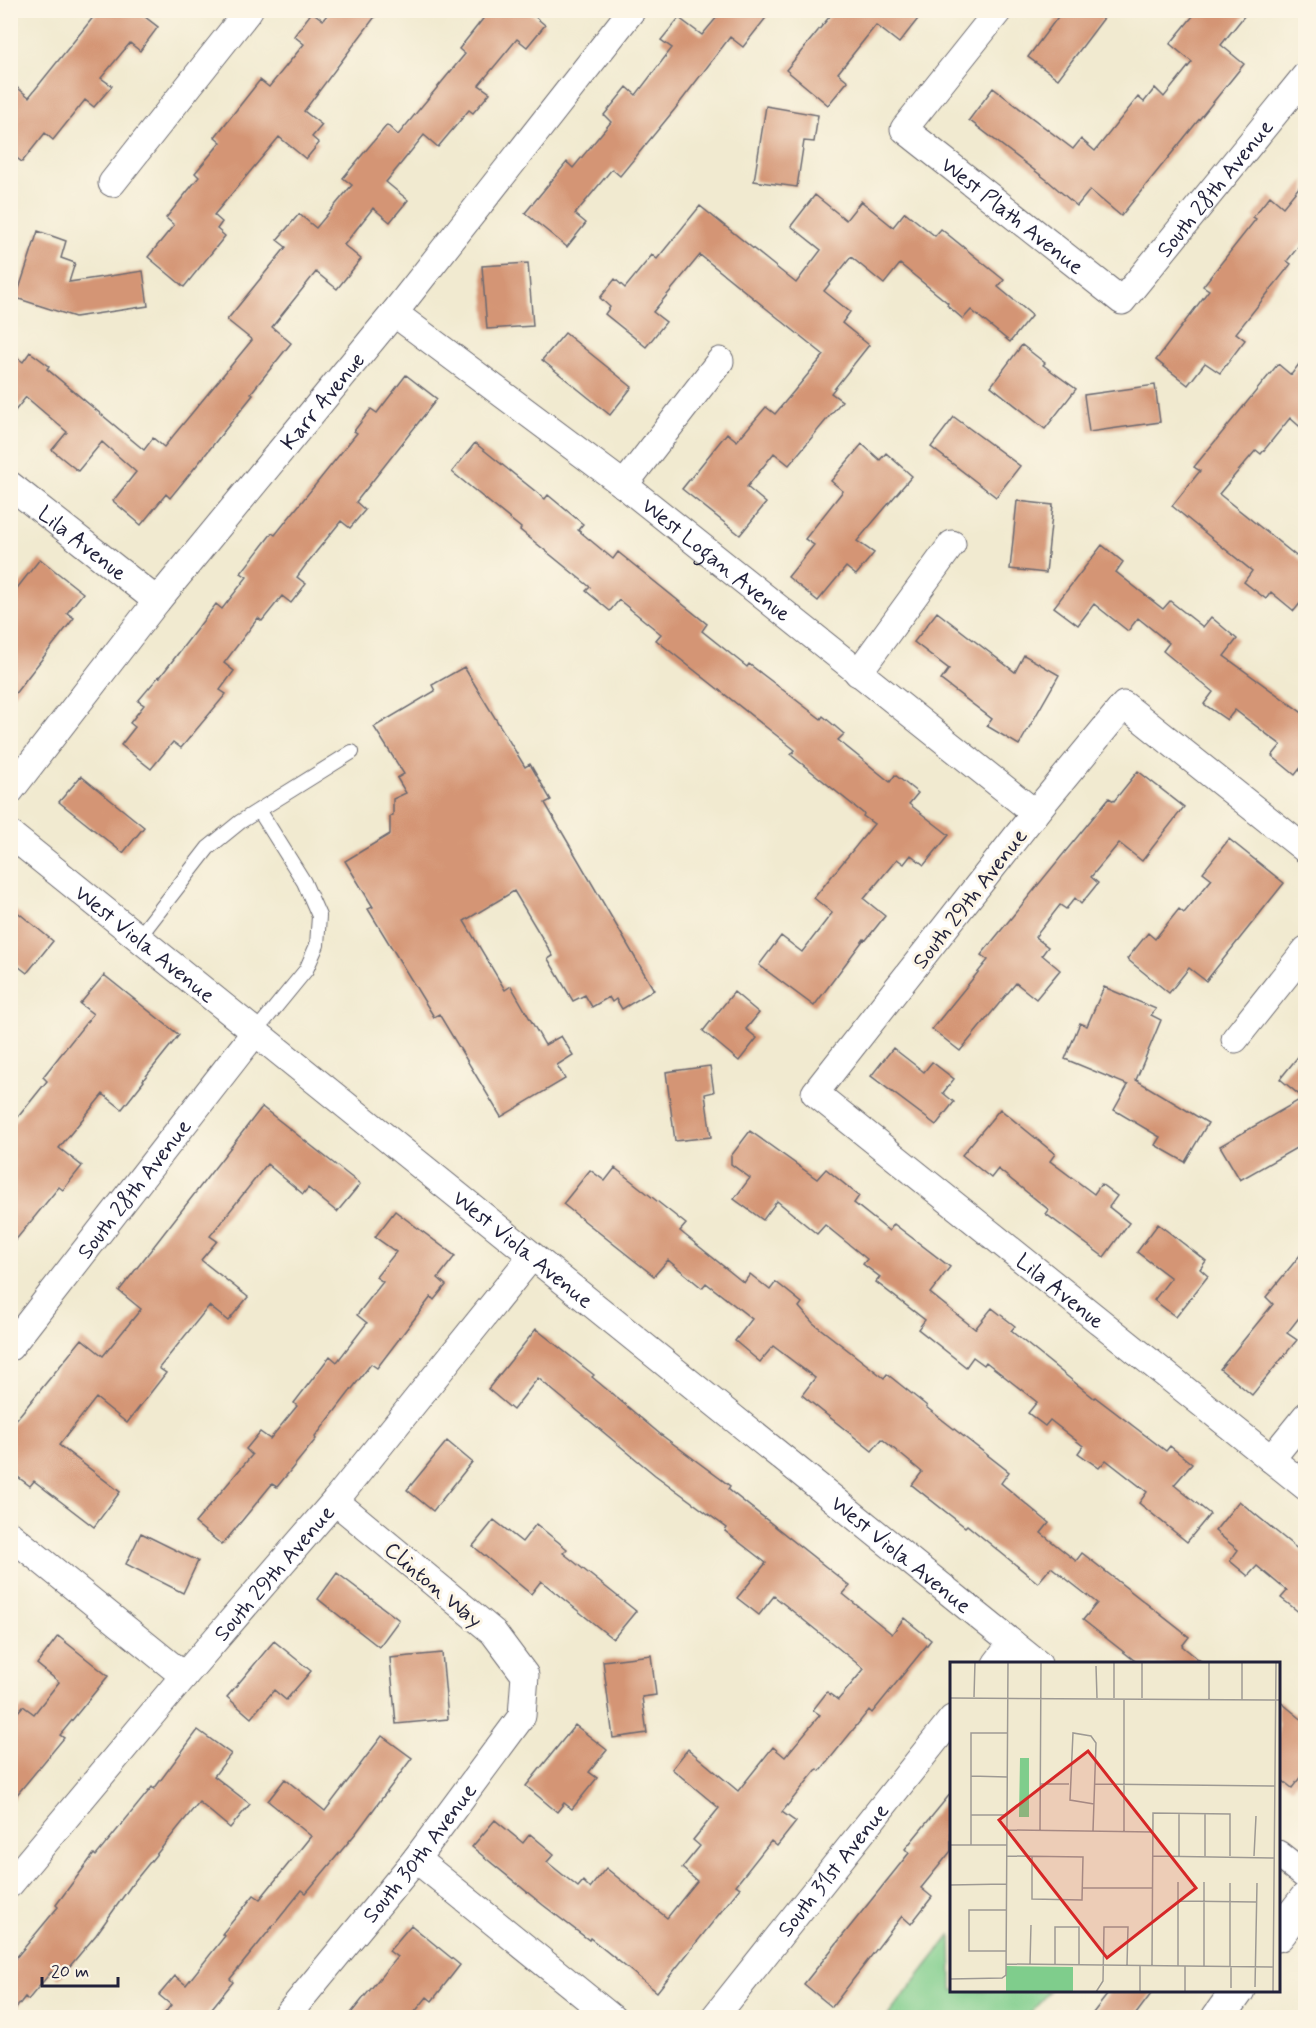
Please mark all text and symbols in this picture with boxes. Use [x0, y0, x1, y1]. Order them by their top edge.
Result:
street label: South 28th Avenue [1151, 114, 1280, 264]
street label: West Plath Avenue [935, 152, 1089, 282]
street label: Karr Avenue [275, 347, 372, 456]
street label: West Logan Avenue [635, 492, 796, 629]
street label: Lila Avenue [32, 500, 132, 588]
street label: South 29th Avenue [907, 823, 1034, 975]
street label: West Viola Avenue [68, 880, 220, 1010]
street label: South 28th Avenue [72, 1114, 198, 1265]
street label: West Viola Avenue [446, 1185, 598, 1315]
street label: Lila Avenue [1010, 1248, 1110, 1336]
street label: West Viola Avenue [824, 1490, 977, 1621]
street label: South 29th Avenue [208, 1500, 342, 1648]
street label: Clinton Way [378, 1536, 488, 1635]
inset map [950, 1662, 1280, 1992]
street label: South 30th Avenue [357, 1778, 484, 1929]
street label: South 31st Avenue [772, 1798, 896, 1943]
scale bar [42, 1950, 118, 1988]
text: 20 m [51, 1960, 89, 1984]

